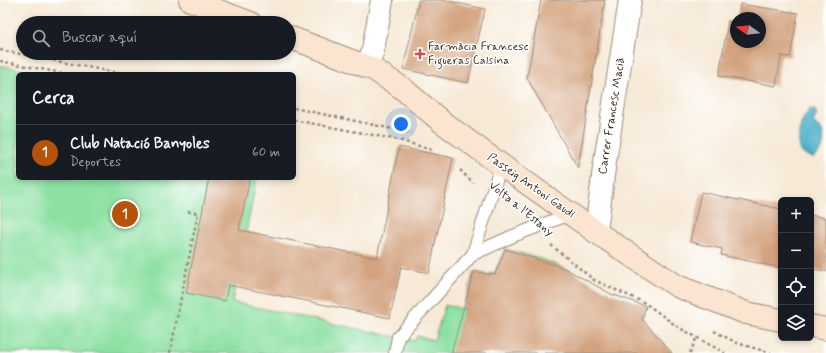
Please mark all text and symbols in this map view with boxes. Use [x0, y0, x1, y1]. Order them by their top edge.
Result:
north arrow [730, 12, 766, 48]
search box [16, 16, 296, 60]
icon: search [30, 27, 52, 49]
text: Buscar aquí [62, 28, 137, 48]
place label: Farmàcia Francesc Figueras Calsina [428, 39, 529, 70]
marker: Farmàcia Francesc Figueras Calsina [415, 49, 425, 59]
street label: Carrer Francesc Macià [595, 56, 629, 175]
text: Cerca [32, 87, 75, 109]
your location [391, 114, 411, 134]
text: Club Natació Banyoles [70, 134, 210, 154]
text: 1 [42, 144, 48, 161]
text: 60 m [252, 144, 280, 161]
street label: Passeig Antoni Gaudi [484, 150, 578, 222]
text: Deportes [70, 154, 121, 171]
street label: Volta a l'Estany [485, 178, 557, 240]
map controls [778, 197, 814, 341]
button: + [778, 197, 814, 233]
pin: 1 [112, 199, 138, 229]
button: − [778, 233, 814, 269]
button: locate [778, 269, 814, 305]
button: layers [778, 305, 814, 341]

